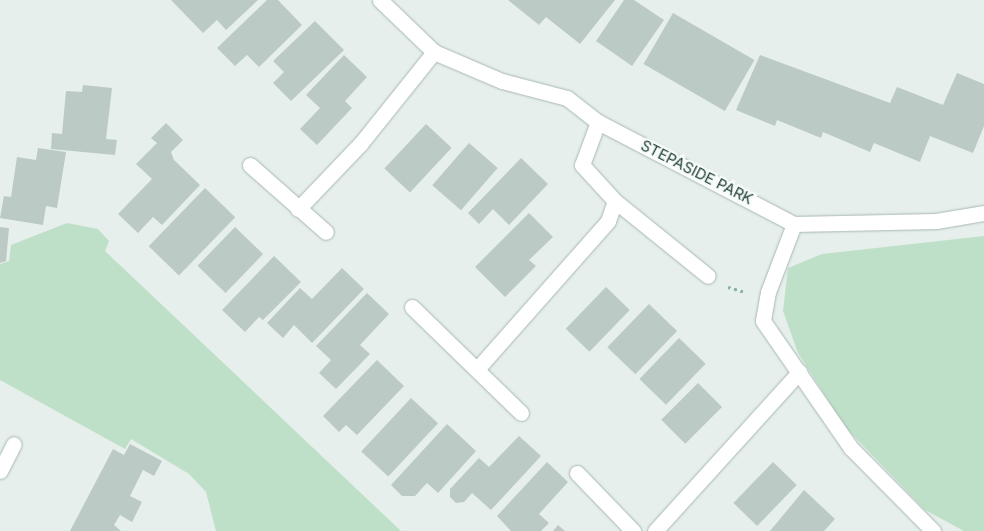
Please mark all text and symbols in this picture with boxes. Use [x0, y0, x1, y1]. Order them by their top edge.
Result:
street label: STEPASIDE PARK [638, 136, 756, 208]

